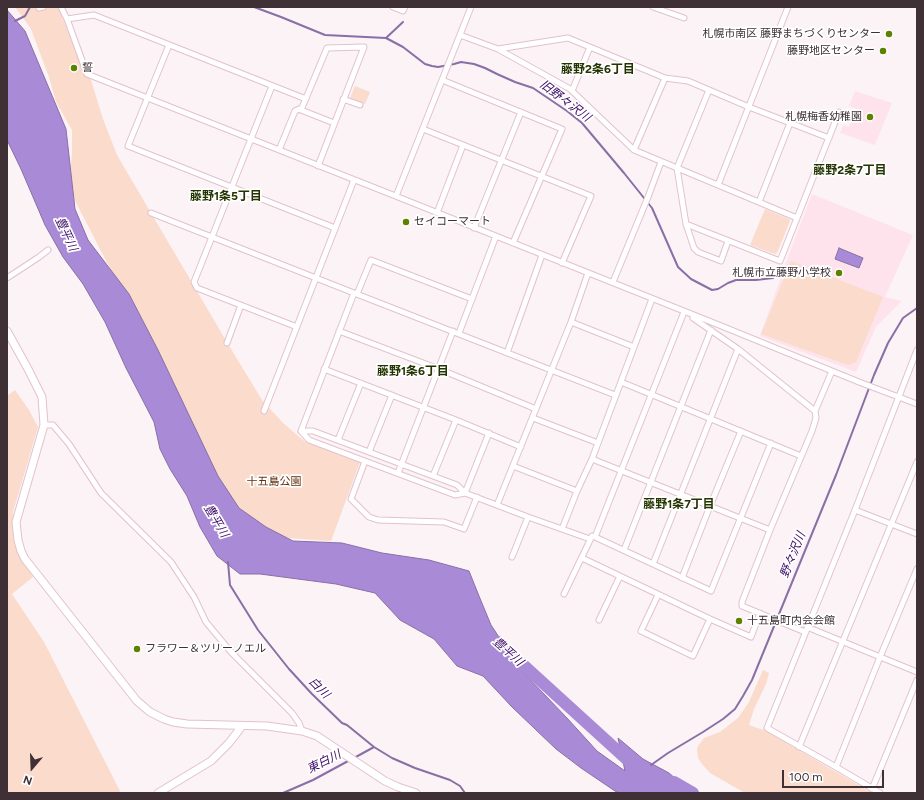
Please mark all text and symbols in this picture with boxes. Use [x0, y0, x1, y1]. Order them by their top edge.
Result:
place label: 札幌市南区 藤野まちづくりセンター [702, 27, 881, 41]
marker: 札幌市南区 藤野まちづくりセンター [884, 29, 894, 39]
place label: 藤野地区センター [787, 44, 875, 58]
marker: 藤野地区センター [878, 46, 888, 56]
place label: 誓 [82, 61, 93, 75]
district label: 藤野2条6丁目 [561, 62, 635, 76]
marker: 誓 [69, 63, 79, 73]
water label: 旧野々沢川 [537, 77, 593, 125]
place label: 札幌梅香幼稚園 [785, 110, 862, 124]
marker: 札幌梅香幼稚園 [865, 112, 875, 122]
district label: 藤野2条7丁目 [813, 163, 887, 177]
district label: 藤野1条5丁目 [190, 189, 262, 203]
water label: 豊平川 [52, 215, 80, 253]
place label: セイコーマート [414, 215, 491, 229]
marker: セイコーマート [401, 217, 411, 227]
place label: 札幌市立藤野小学校 [732, 266, 831, 280]
marker: 札幌市立藤野小学校 [834, 268, 844, 278]
district label: 藤野1条6丁目 [377, 364, 449, 378]
park label: 十五島公園 [247, 475, 301, 489]
district label: 藤野1条7丁目 [643, 497, 715, 511]
water label: 豊平川 [201, 502, 231, 540]
water label: 野々沢川 [777, 530, 809, 580]
place label: 十五島町内会会館 [747, 614, 835, 628]
marker: 十五島町内会会館 [734, 616, 744, 626]
water label: 豊平川 [490, 635, 526, 669]
place label: フラワー＆ツリーノエル [145, 642, 266, 656]
marker: フラワー＆ツリーノエル [132, 644, 142, 654]
water label: 白川 [305, 674, 333, 702]
water label: 東白川 [305, 747, 343, 777]
north arrow [12, 748, 52, 788]
scale bar [784, 762, 886, 788]
text: 100 m [789, 770, 823, 784]
text: N [22, 772, 34, 787]

